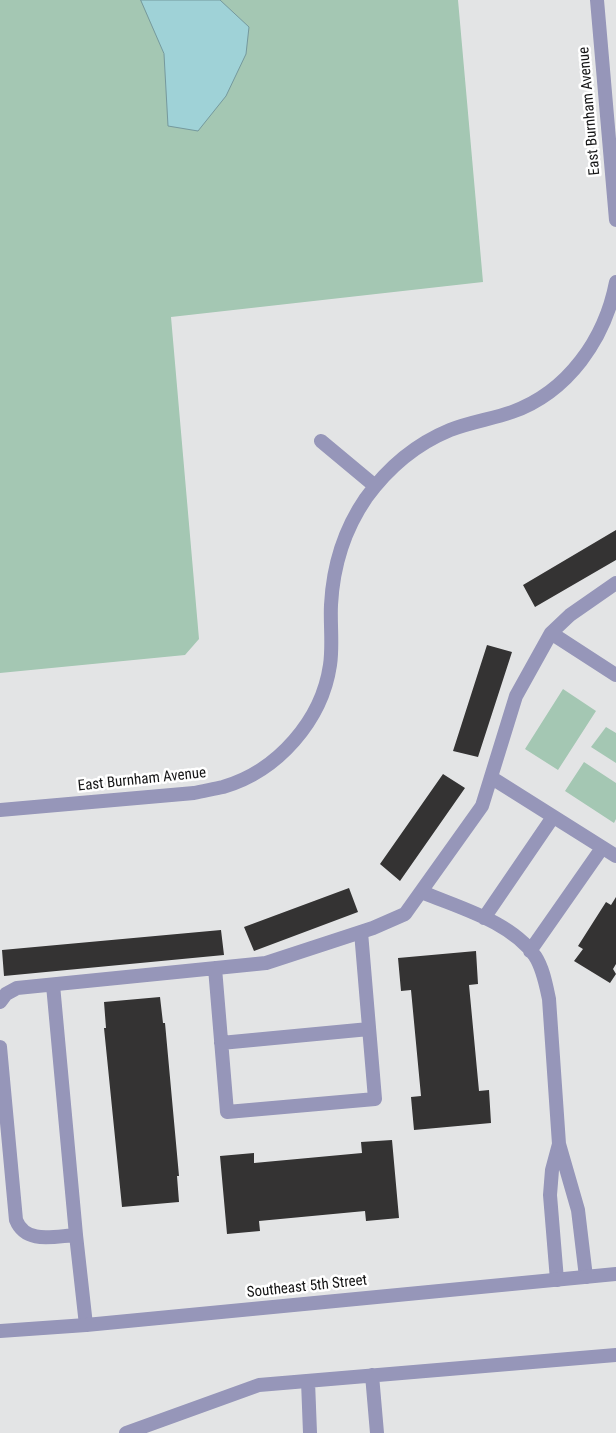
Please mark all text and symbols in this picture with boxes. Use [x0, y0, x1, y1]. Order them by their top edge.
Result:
street label: East Burnham Avenue [575, 46, 605, 176]
street label: East Burnham Avenue [77, 764, 207, 796]
street label: Southeast 5th Street [246, 1272, 368, 1302]

